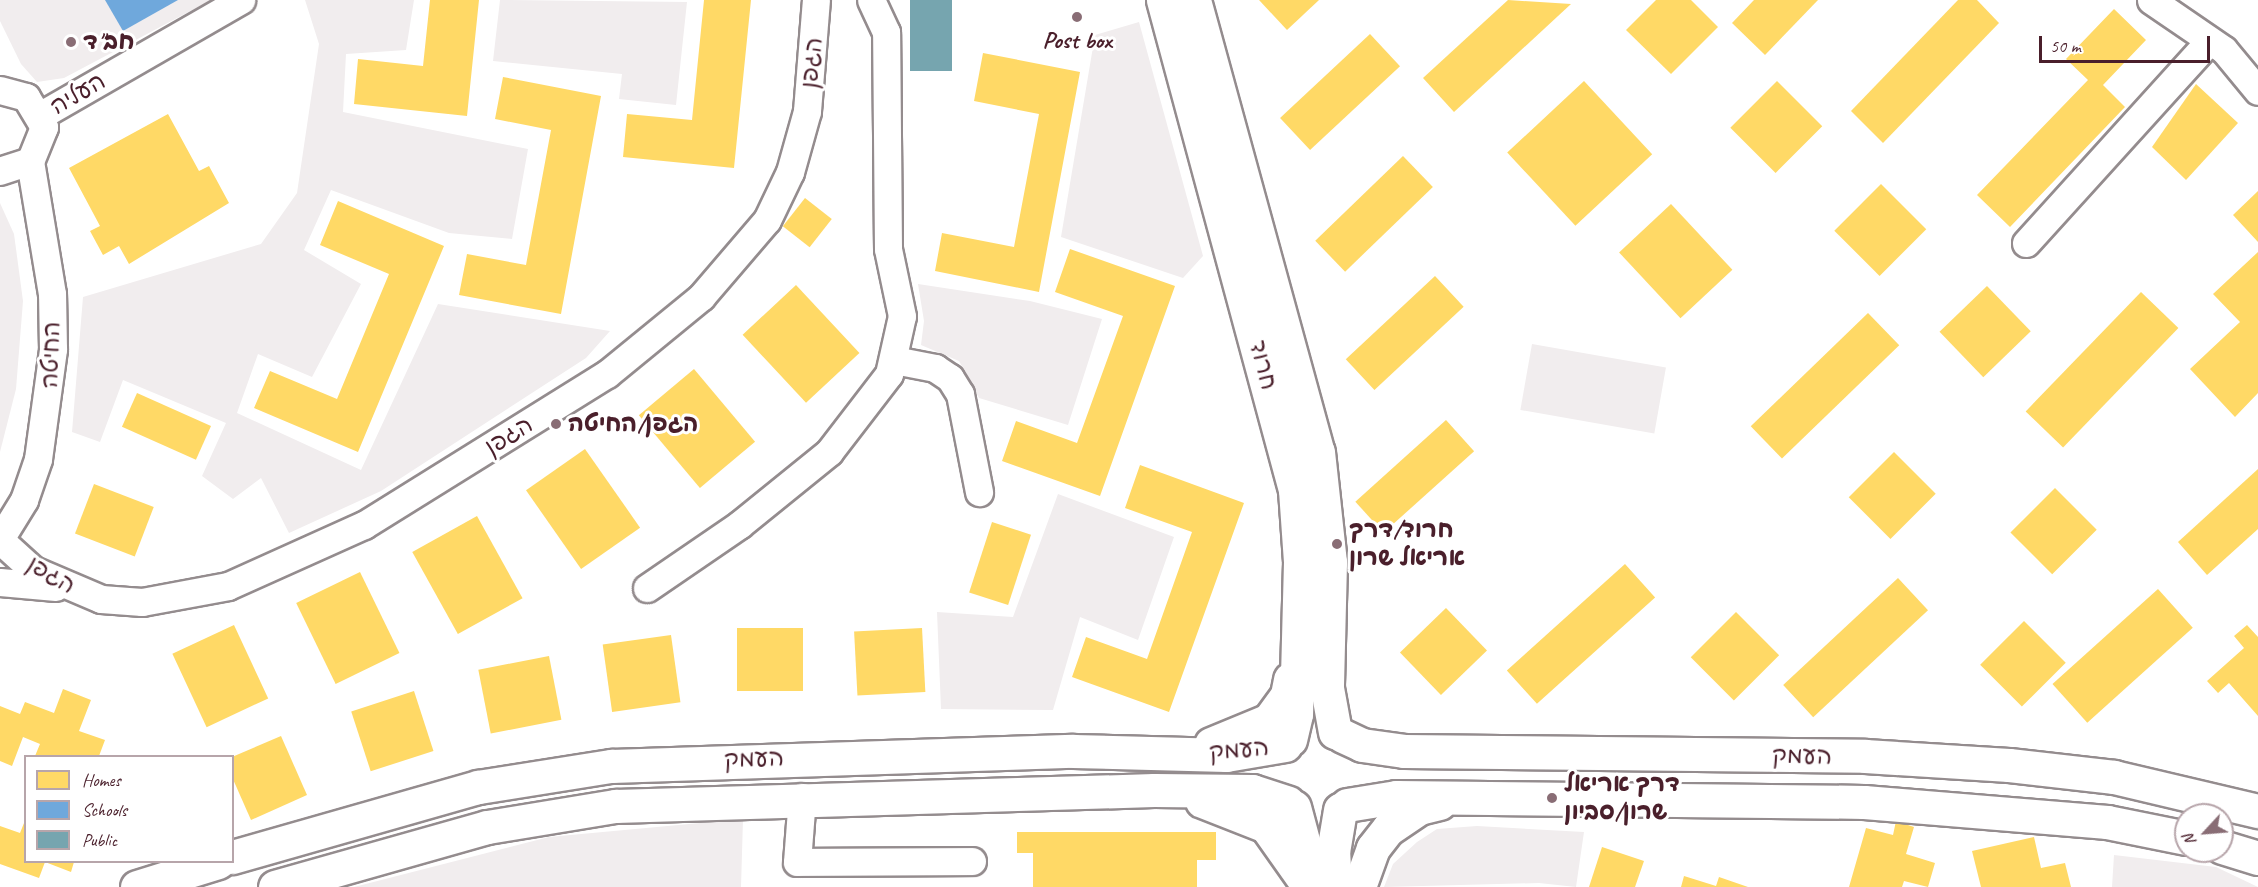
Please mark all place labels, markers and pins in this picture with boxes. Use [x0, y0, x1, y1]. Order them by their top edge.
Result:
marker: Post box [1070, 10, 1084, 24]
place label: Post box [1043, 27, 1111, 55]
place label: חב"ד [83, 28, 134, 56]
marker: חב"ד [64, 35, 78, 49]
place label: הגפן/החיטה [568, 410, 698, 438]
marker: הגפן/החיטה [549, 417, 563, 431]
place label: חרוד/דרך אריאל שרון [1349, 516, 1465, 572]
marker: חרוד/דרך אריאל שרון [1330, 537, 1344, 551]
place label: דרך אריאל שרון/סביון [1564, 770, 1680, 826]
marker: דרך אריאל שרון/סביון [1545, 791, 1559, 805]

